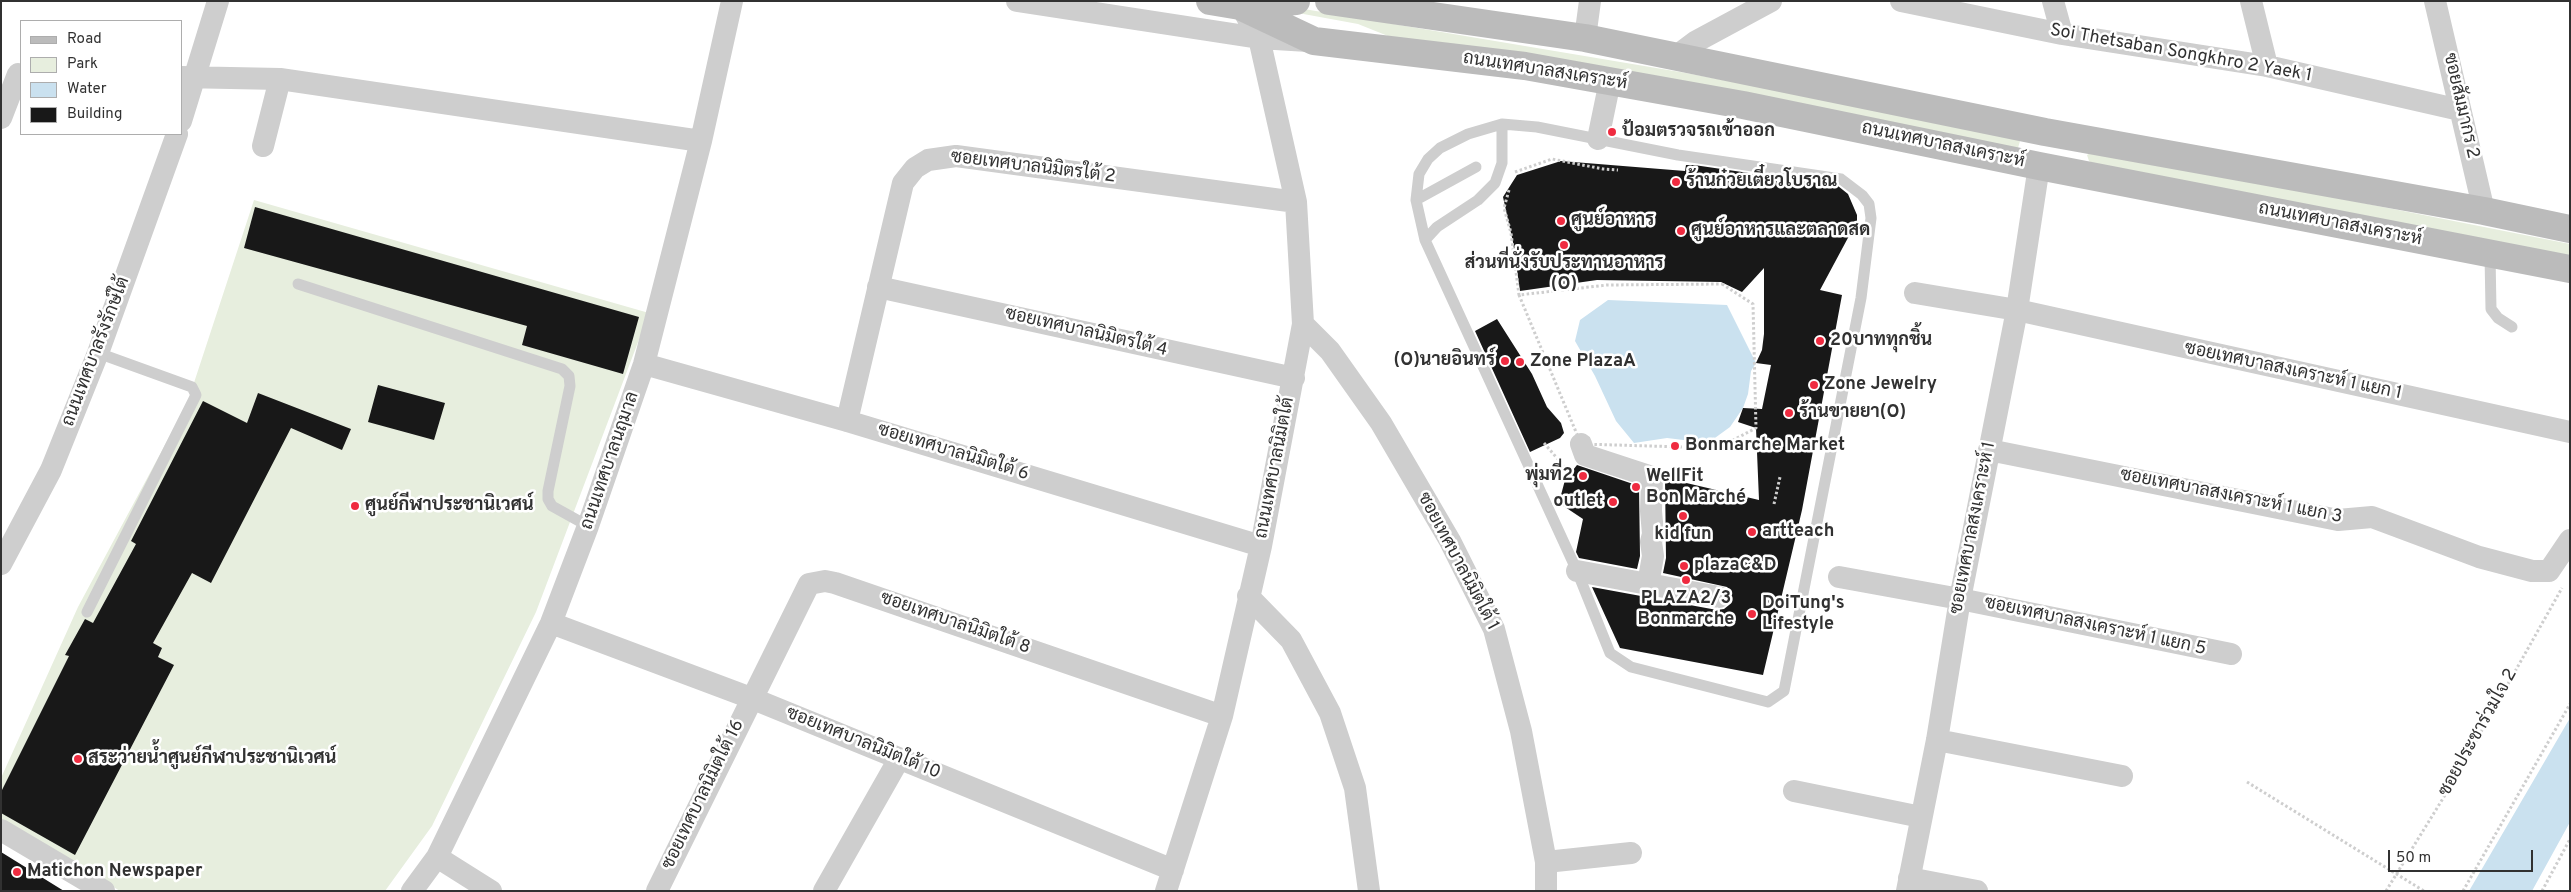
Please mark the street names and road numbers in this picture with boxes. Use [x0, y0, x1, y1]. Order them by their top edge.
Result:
street label: Soi Thetsaban Songkhro 2 Yaek 1 [2048, 20, 2314, 88]
street label: ถนนเทศบาลสงเคราะห์ [1461, 48, 1629, 96]
street label: ซอยสัมมากร 2 [2437, 51, 2483, 161]
street label: ถนนเทศบาลสงเคราะห์ [1860, 118, 2026, 174]
street label: ซอยเทศบาลนิมิตรใต้ 2 [949, 147, 1117, 189]
street label: ถนนเทศบาลสงเคราะห์ [2256, 199, 2424, 251]
street label: ถนนเทศบาลรังรักษ์ใต้ [59, 274, 135, 430]
street label: ซอยเทศบาลนิมิตรใต้ 4 [1003, 304, 1169, 362]
street label: ซอยเทศบาลสงเคราะห์ 1 แยก 1 [2182, 338, 2404, 406]
street label: ถนนเทศบาลนฤมาล [577, 389, 645, 533]
street label: ถนนเทศบาลนิมิตใต้ [1252, 395, 1300, 541]
street label: ซอยเทศบาลนิมิตใต้ 6 [875, 420, 1031, 486]
street label: ซอยเทศบาลสงเคราะห์ 1 [1947, 440, 2001, 616]
street label: ซอยเทศบาลสงเคราะห์ 1 แยก 3 [2118, 465, 2344, 529]
street label: ซอยเทศบาลนิมิตใต้ 1 [1412, 489, 1502, 635]
street label: ซอยเทศบาลนิมิตใต้ 8 [877, 588, 1033, 660]
street label: ซอยเทศบาลสงเคราะห์ 1 แยก 5 [1982, 593, 2208, 661]
street label: ซอยประชาร่วมใจ 2 [2435, 665, 2523, 801]
street label: ซอยเทศบาลนิมิตใต้ 10 [783, 703, 943, 785]
street label: ซอยเทศบาลนิมิตใต้ 16 [658, 717, 750, 873]

